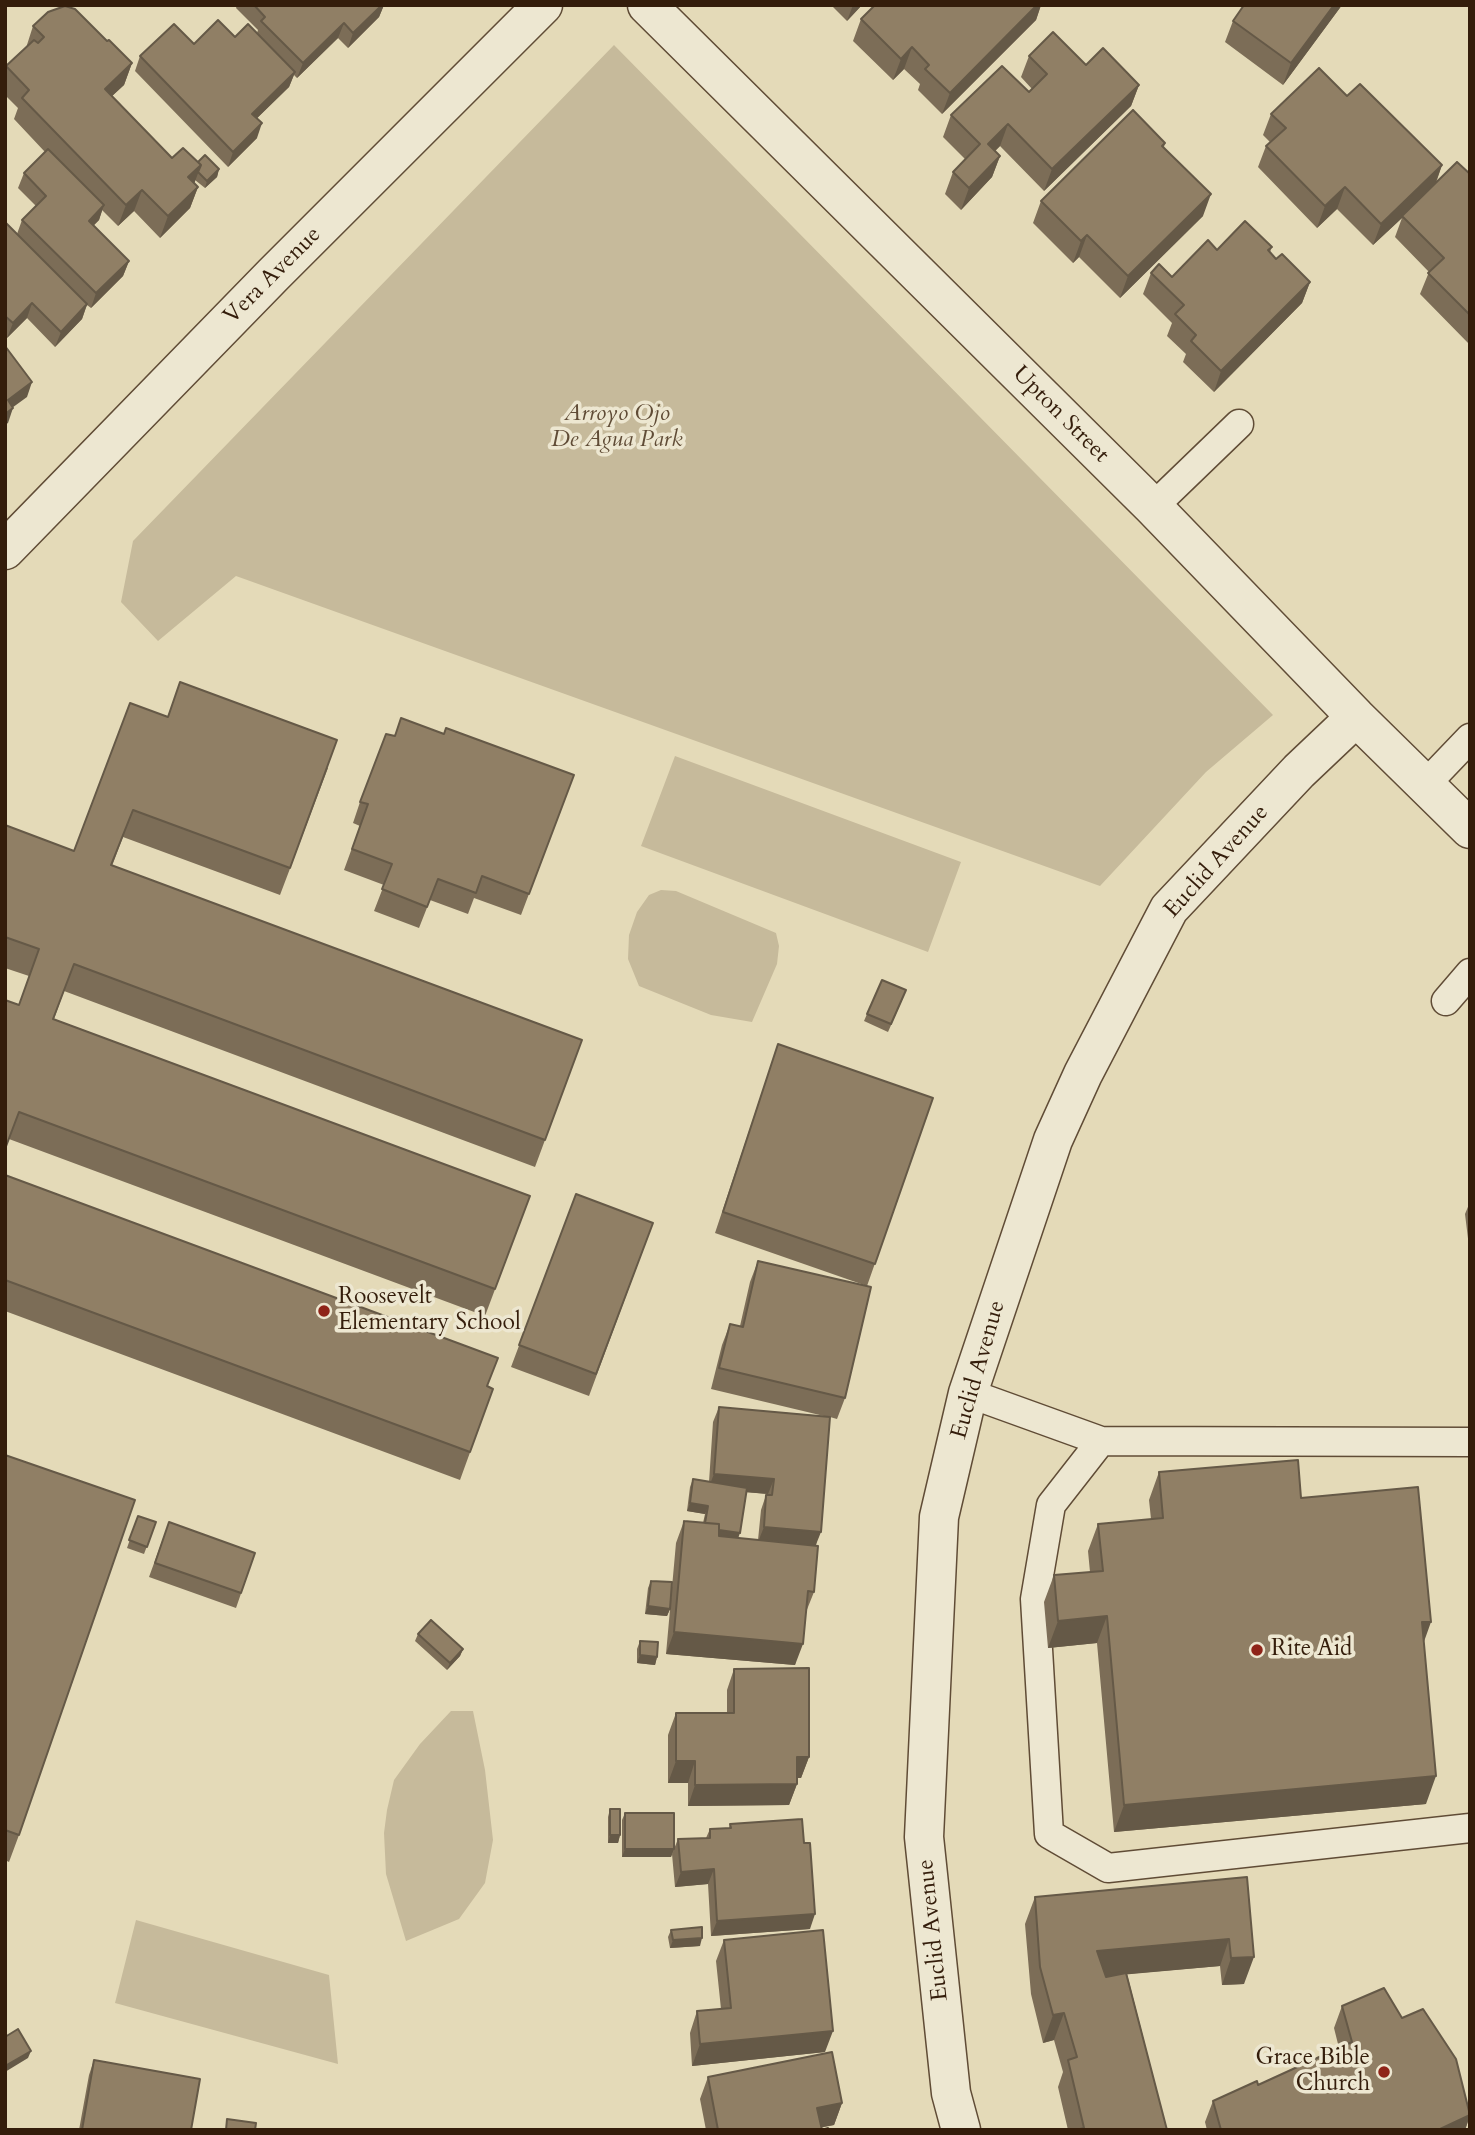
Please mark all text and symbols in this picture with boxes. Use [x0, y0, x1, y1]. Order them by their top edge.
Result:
street label: Vera Avenue [219, 222, 327, 330]
street label: Upton Street [1006, 361, 1114, 469]
park label: Arroyo Ojo De Agua Park [551, 401, 683, 455]
street label: Euclid Avenue [1159, 800, 1275, 924]
place label: Roosevelt Elementary School [338, 1284, 521, 1338]
street label: Euclid Avenue [946, 1298, 1012, 1442]
marker: Roosevelt Elementary School [316, 1303, 332, 1319]
place label: Rite Aid [1271, 1636, 1352, 1664]
marker: Rite Aid [1249, 1642, 1265, 1658]
street label: Euclid Avenue [913, 1858, 955, 2002]
place label: Grace Bible Church [1256, 2045, 1370, 2099]
marker: Grace Bible Church [1376, 2064, 1392, 2080]

